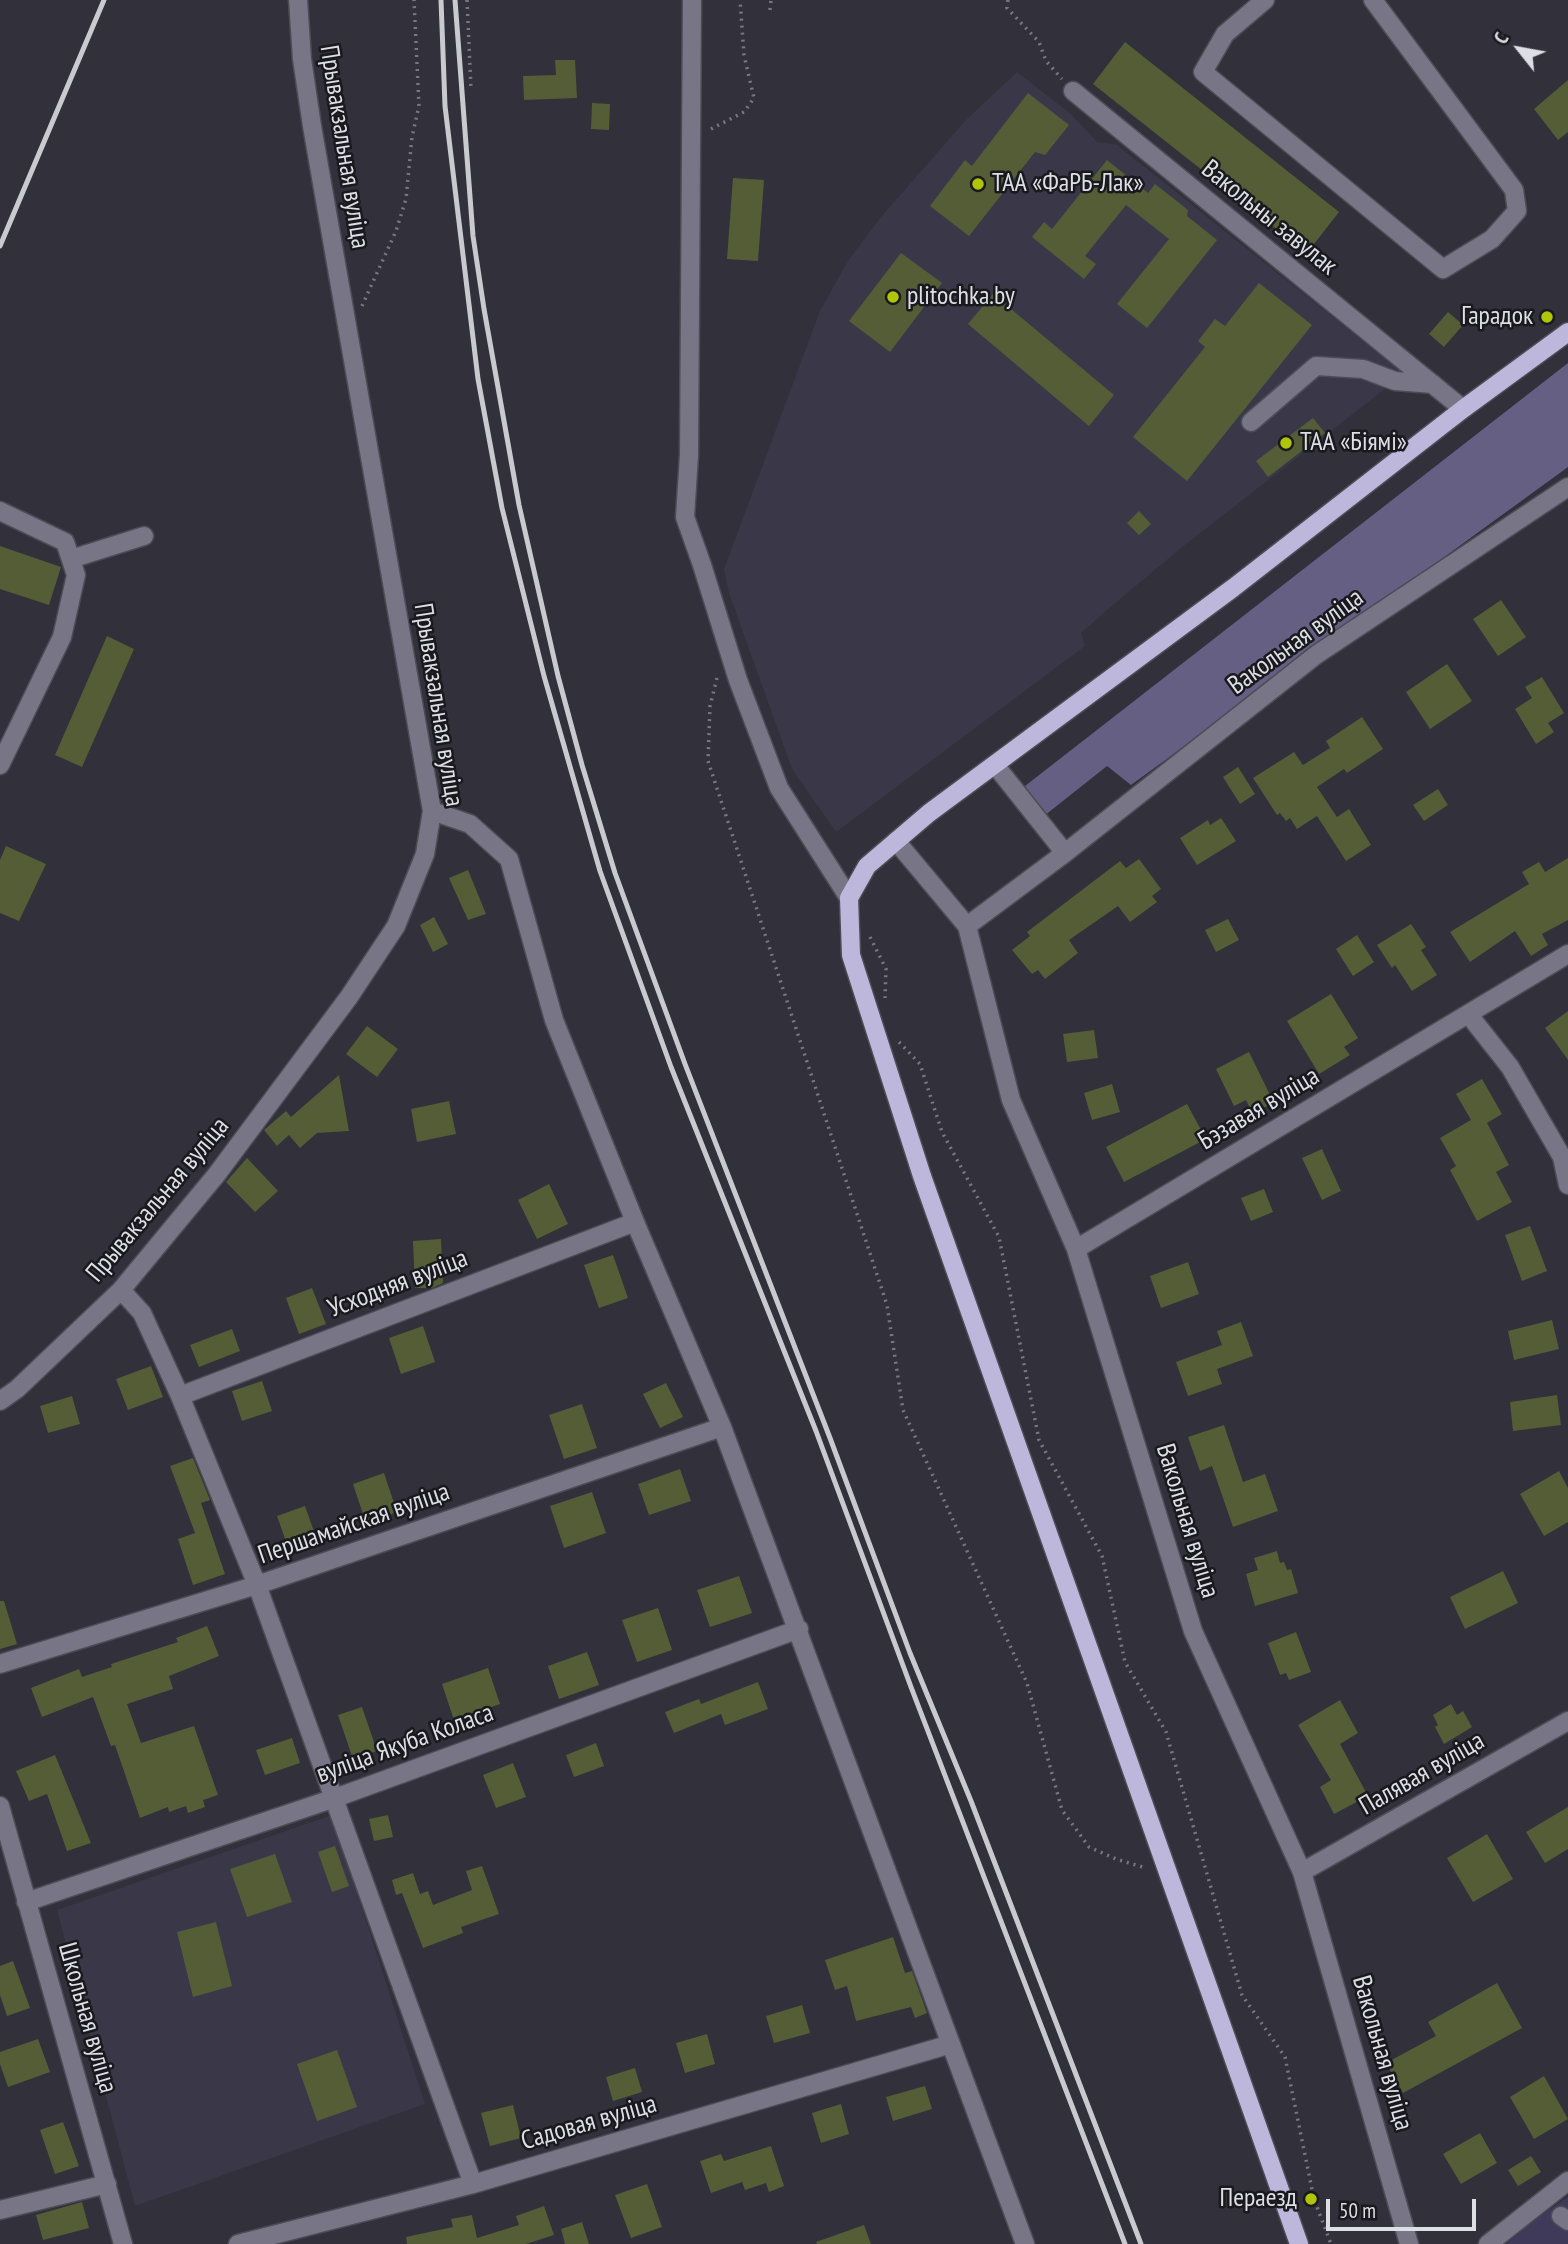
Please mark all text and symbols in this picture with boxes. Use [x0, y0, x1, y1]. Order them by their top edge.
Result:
north arrow [1484, 14, 1554, 84]
text: С [1488, 28, 1514, 48]
street label: Прывакзальная вуліца [313, 43, 375, 251]
street label: Вакольны завулак [1195, 154, 1343, 282]
place label: ТАА «ФаРБ-Лак» [992, 168, 1143, 200]
marker: ТАА «ФаРБ-Лак» [970, 176, 986, 192]
place label: plitochka.by [907, 281, 1015, 313]
marker: plitochka.by [885, 289, 901, 305]
place label: Гарадок [1461, 301, 1533, 333]
marker: Гарадок [1539, 309, 1555, 325]
place label: ТАА «Біямі» [1300, 427, 1407, 459]
marker: ТАА «Біямі» [1278, 435, 1294, 451]
street label: Вакольная вуліца [1222, 583, 1370, 701]
street label: Прывакзальная вуліца [407, 601, 469, 809]
street label: Бэзавая вуліца [1193, 1061, 1325, 1157]
street label: Прывакзальная вуліца [80, 1111, 236, 1289]
street label: Усходняя вуліца [324, 1243, 472, 1325]
street label: Вакольная вуліца [1149, 1440, 1225, 1602]
street label: Першамайская вуліца [254, 1477, 454, 1571]
street label: вуліца Якуба Коласа [312, 1698, 498, 1790]
street label: Палявая вуліца [1354, 1726, 1490, 1822]
street label: Школьная вуліца [51, 1939, 123, 2097]
street label: Вакольная вуліца [1345, 1972, 1419, 2134]
street label: Садовая вуліца [518, 2089, 660, 2157]
place label: Пераезд [1220, 2183, 1297, 2215]
scale bar [1330, 2184, 1480, 2228]
marker: Пераезд [1303, 2191, 1319, 2207]
text: 50 m [1339, 2197, 1376, 2224]

